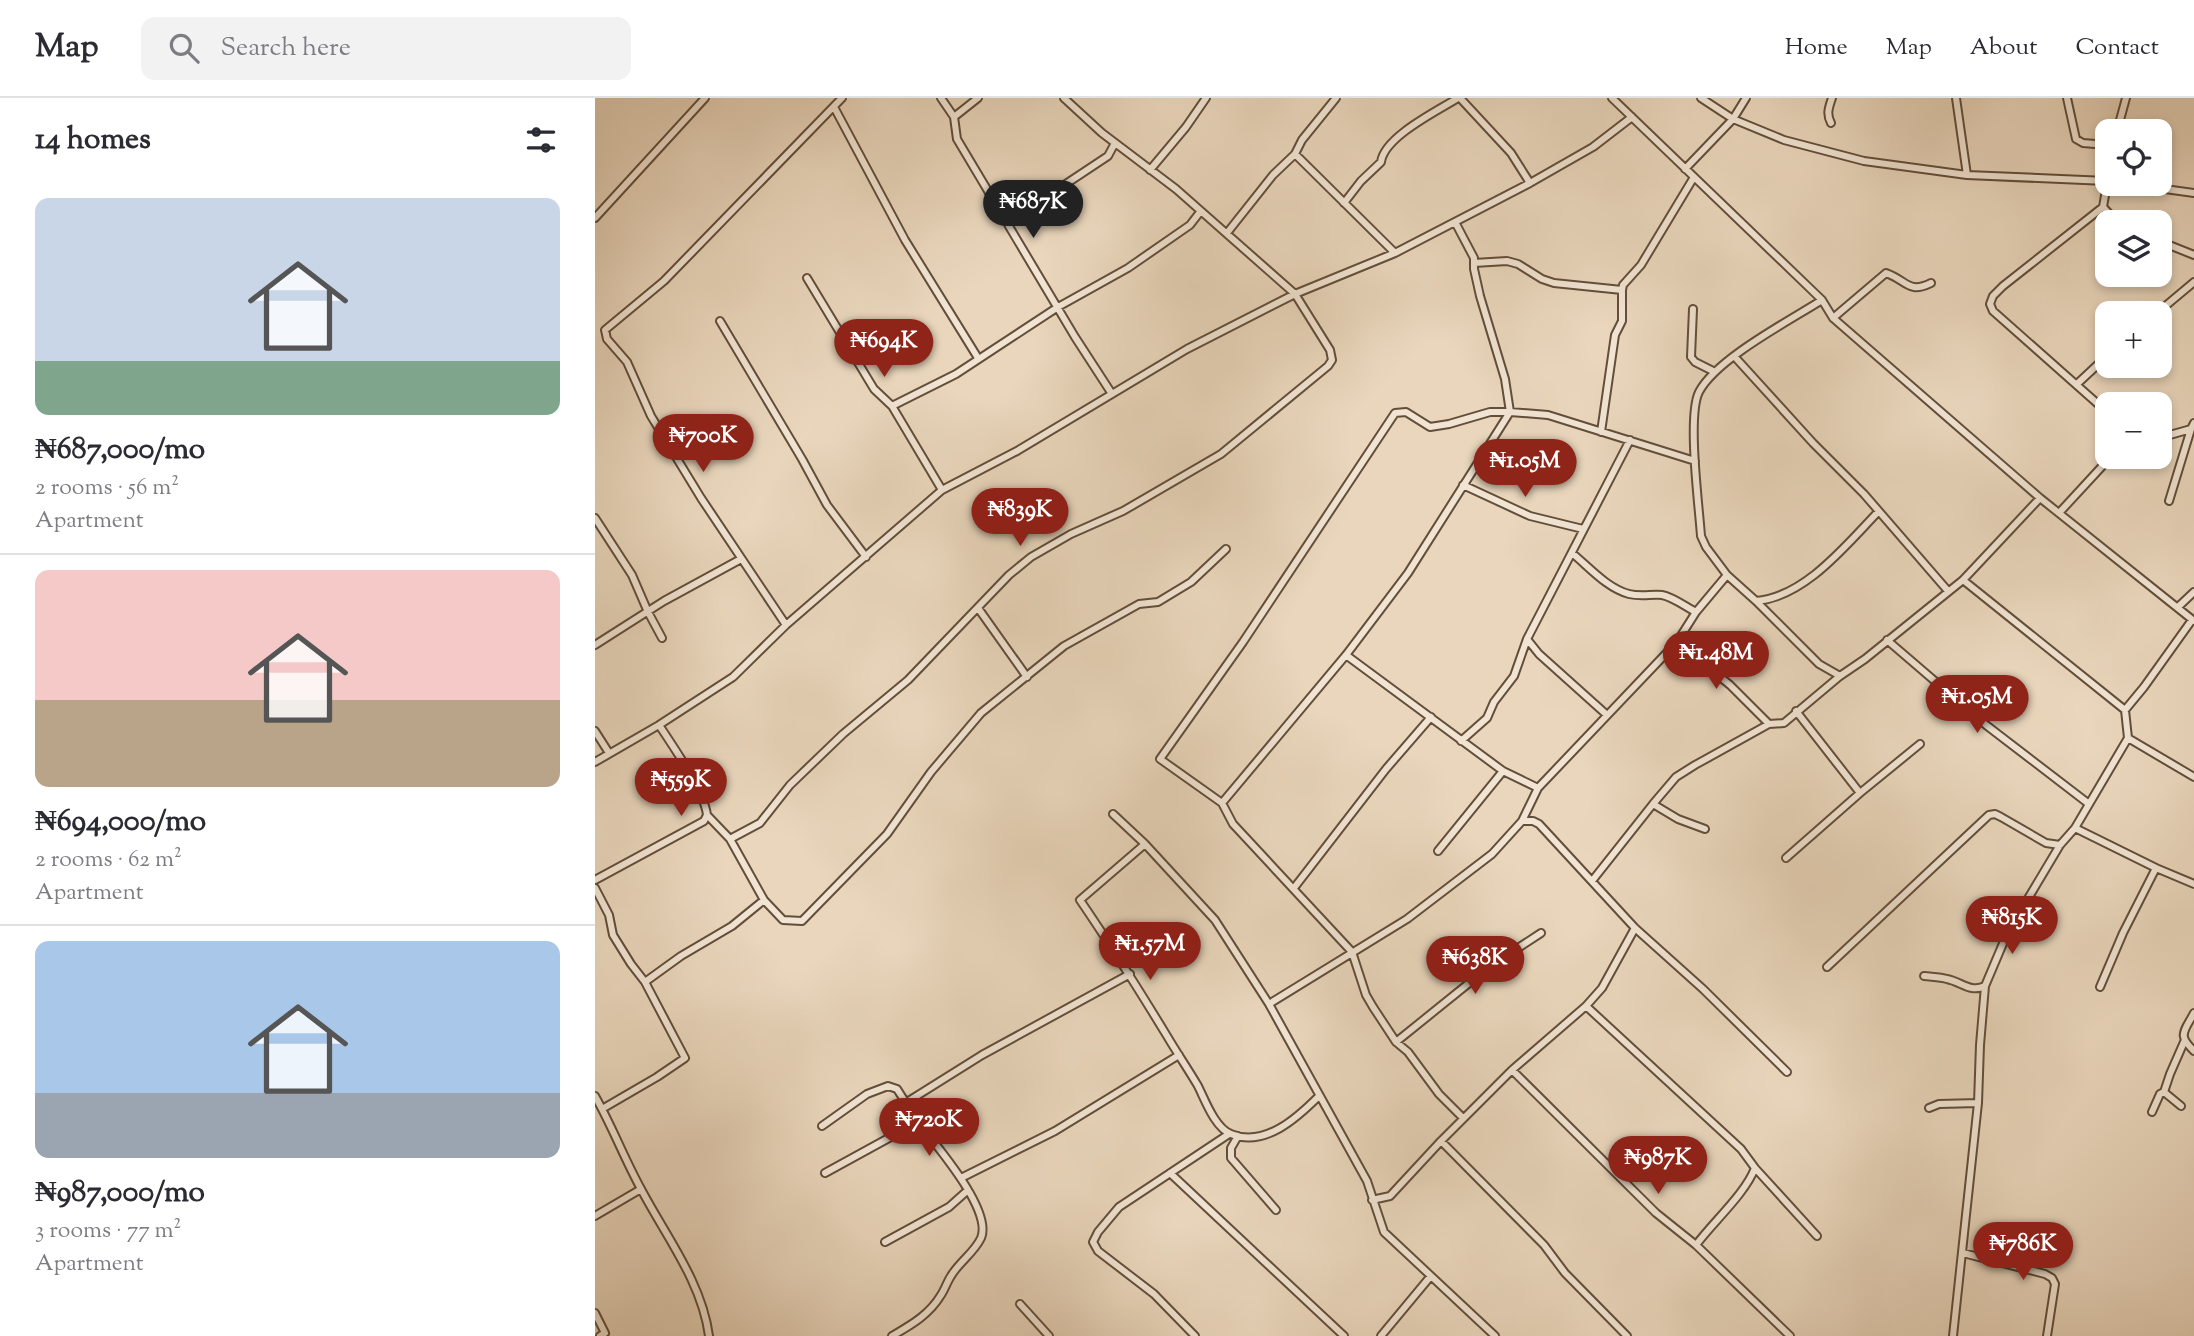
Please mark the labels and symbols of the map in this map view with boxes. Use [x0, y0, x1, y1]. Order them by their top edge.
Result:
pin: ₦687K [984, 180, 1082, 240]
pin: ₦694K [835, 320, 933, 379]
pin: ₦700K [654, 414, 752, 474]
pin: ₦1.05M [1468, 440, 1582, 499]
pin: ₦839K [971, 489, 1069, 548]
pin: ₦1.48M [1659, 632, 1773, 691]
pin: ₦1.05M [1920, 676, 2034, 735]
pin: ₦559K [632, 758, 730, 818]
pin: ₦815K [1963, 896, 2061, 956]
pin: ₦1.57M [1093, 922, 1207, 982]
pin: ₦638K [1426, 936, 1524, 996]
pin: ₦720K [880, 1098, 978, 1158]
pin: ₦987K [1609, 1136, 1707, 1196]
pin: ₦786K [1974, 1222, 2072, 1282]

